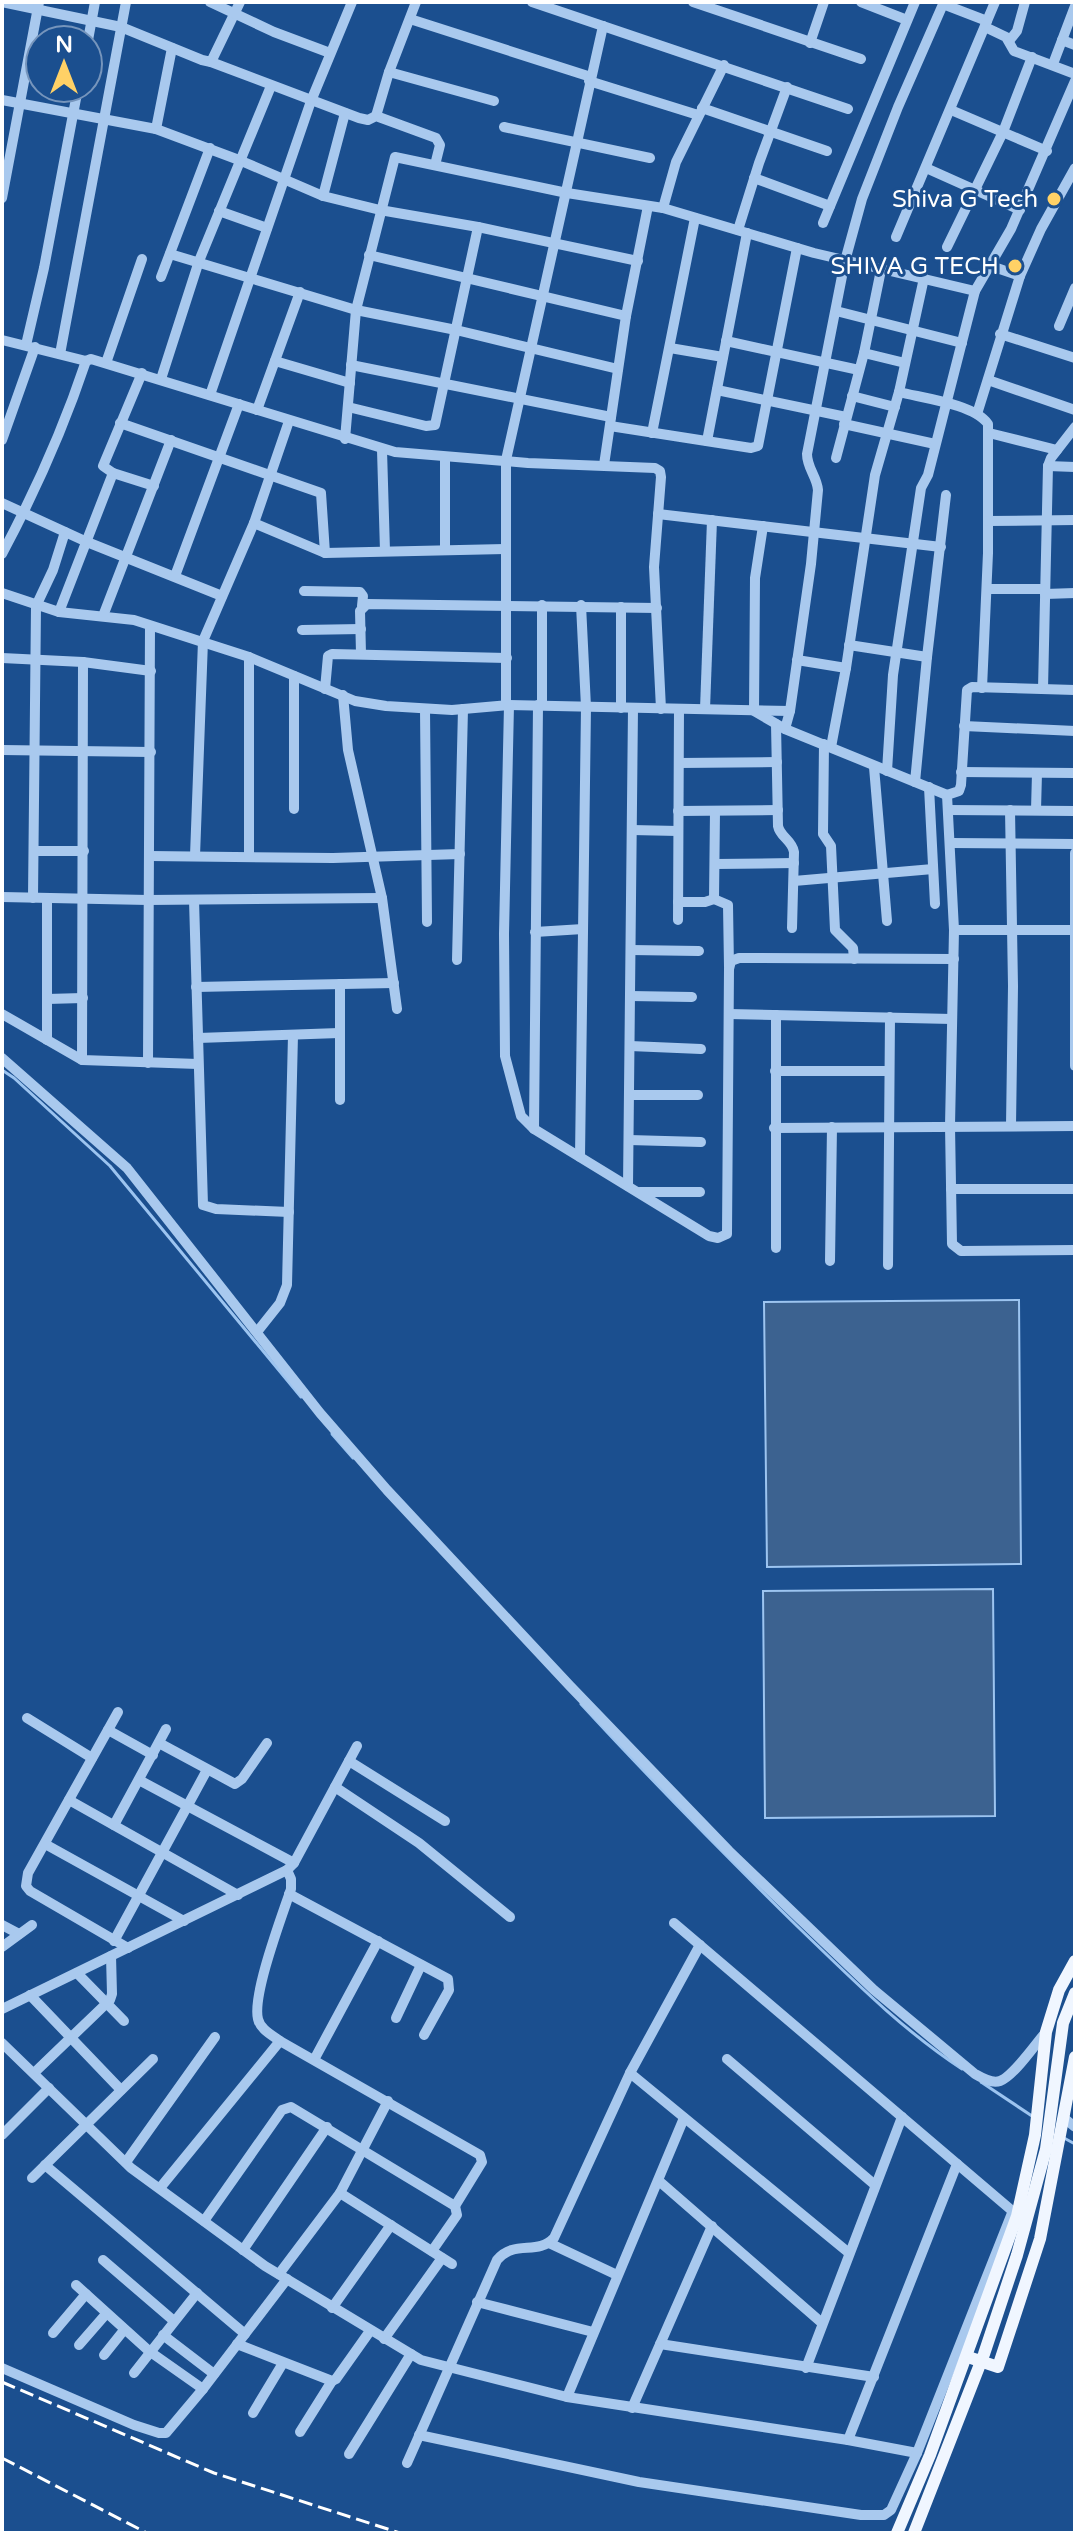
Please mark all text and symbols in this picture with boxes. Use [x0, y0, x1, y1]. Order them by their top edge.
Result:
north arrow [24, 24, 104, 104]
text: N [55, 32, 73, 58]
place label: Shiva G Tech [892, 185, 1038, 214]
marker: Shiva G Tech [1045, 190, 1063, 208]
place label: SHIVA G TECH [831, 252, 999, 281]
marker: SHIVA G TECH [1006, 257, 1024, 275]

